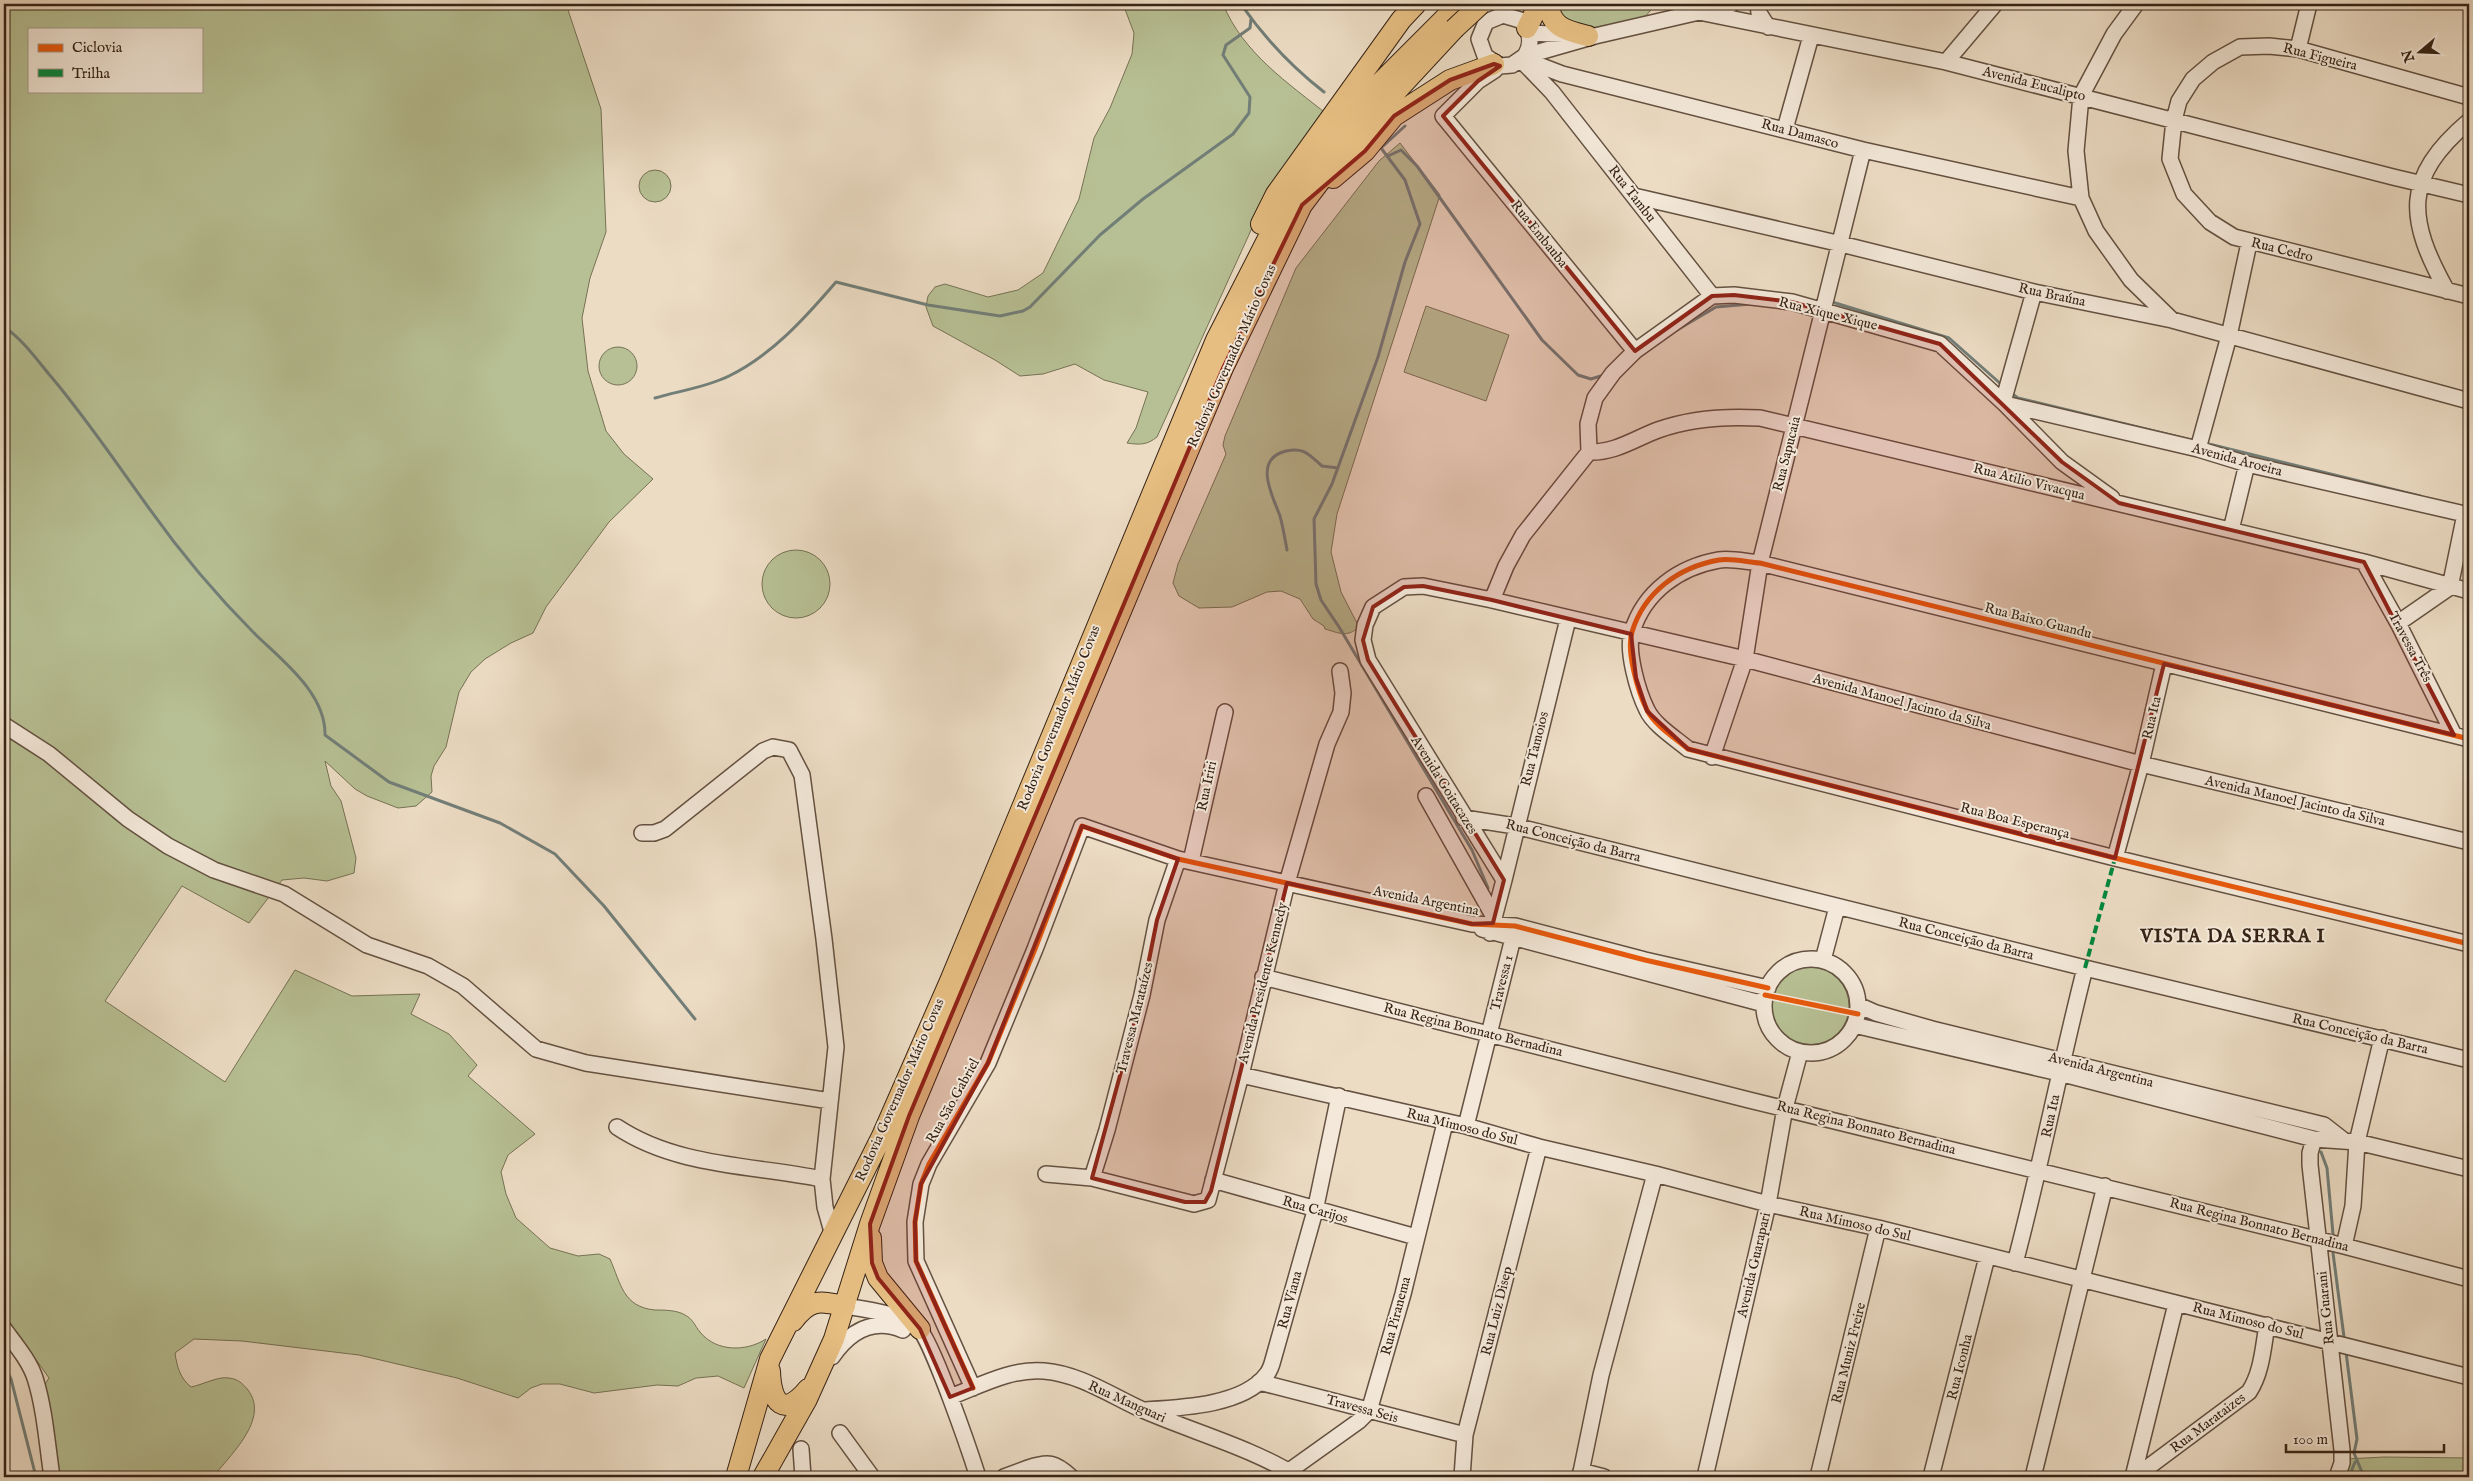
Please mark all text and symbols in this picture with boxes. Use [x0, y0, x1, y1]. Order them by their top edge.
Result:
legend [28, 28, 202, 92]
north arrow [2396, 28, 2446, 78]
text: Ciclovia [72, 38, 123, 57]
street label: Rua Figueira [2281, 39, 2360, 75]
text: N [2398, 47, 2419, 66]
street label: Avenida Eucalipto [1979, 62, 2088, 106]
text: Trilha [72, 64, 110, 83]
street label: Rua Damasco [1759, 115, 1841, 153]
street label: Rua Tambu [1604, 162, 1660, 226]
street label: Rua Embauba [1506, 197, 1572, 272]
street label: Rua Cedro [2249, 234, 2315, 267]
street label: Rodovia Governador Mário Covas [1183, 262, 1281, 450]
street label: Rua Braúna [2017, 279, 2088, 311]
street label: Rua Xique Xique [1777, 293, 1880, 335]
street label: Rua Sapucaia [1769, 414, 1805, 493]
street label: Avenida Aroeira [2189, 439, 2285, 481]
street label: Rua Atilio Vivacqua [1971, 459, 2088, 505]
street label: Rua Baixo Guandu [1983, 599, 2093, 643]
street label: Travessa Três [2384, 609, 2436, 685]
street label: Rodovia Governador Mário Covas [1014, 623, 1104, 813]
street label: Avenida Manoel Jacinto da Silva [1810, 669, 1994, 735]
street label: Rua Ita [2138, 694, 2166, 741]
street label: Rua Tamoios [1517, 710, 1553, 788]
street label: Avenida Goitacazes [1406, 732, 1481, 838]
street label: Rua Iriri [1193, 759, 1221, 813]
street label: Avenida Manoel Jacinto da Silva [2202, 771, 2388, 831]
street label: Rua Boa Esperança [1958, 799, 2073, 844]
street label: Rua Conceição da Barra [1503, 815, 1643, 867]
street label: Avenida Argentina [1371, 882, 1481, 920]
street label: Avenida Presidente Kennedy [1234, 900, 1292, 1066]
street label: Rua Conceição da Barra [1896, 913, 2036, 965]
district label: VISTA DA SERRA I [2139, 925, 2326, 949]
street label: Travessa 1 [1486, 953, 1518, 1013]
street label: Travessa Marataízes [1112, 960, 1158, 1076]
street label: Rodovia Governador Mário Covas [851, 996, 949, 1184]
street label: Rua Regina Bonnato Bernadina [1382, 999, 1565, 1061]
street label: Rua Conceição da Barra [2290, 1010, 2431, 1059]
street label: Avenida Argentina [2046, 1048, 2156, 1092]
street label: Rua São Gabriel [922, 1055, 984, 1147]
street label: Rua Ita [2038, 1092, 2065, 1139]
street label: Rua Regina Bonnato Bernadina [1775, 1097, 1958, 1159]
street label: Rua Mimoso do Sul [1405, 1104, 1520, 1150]
street label: Rua Carijos [1280, 1192, 1350, 1228]
street label: Rua Regina Bonnato Bernadina [2168, 1194, 2351, 1256]
street label: Rua Mimoso do Sul [1797, 1202, 1913, 1246]
street label: Avenida Guarapari [1733, 1210, 1775, 1320]
street label: Rua Luiz Disep [1477, 1264, 1517, 1358]
street label: Rua Viana [1274, 1268, 1307, 1331]
street label: Rua Guarani [2313, 1270, 2339, 1346]
street label: Rua Piranema [1377, 1274, 1415, 1357]
street label: Rua Mimoso do Sul [2191, 1298, 2306, 1344]
street label: Rua Muniz Freire [1828, 1300, 1870, 1405]
street label: Rua Iconha [1943, 1331, 1977, 1402]
street label: Rua Manguari [1085, 1377, 1169, 1427]
street label: Rua Marataizes [2167, 1389, 2249, 1457]
street label: Travessa Seis [1324, 1391, 1400, 1427]
scale bar [2286, 1421, 2443, 1453]
text: 100 m [2293, 1430, 2329, 1449]

